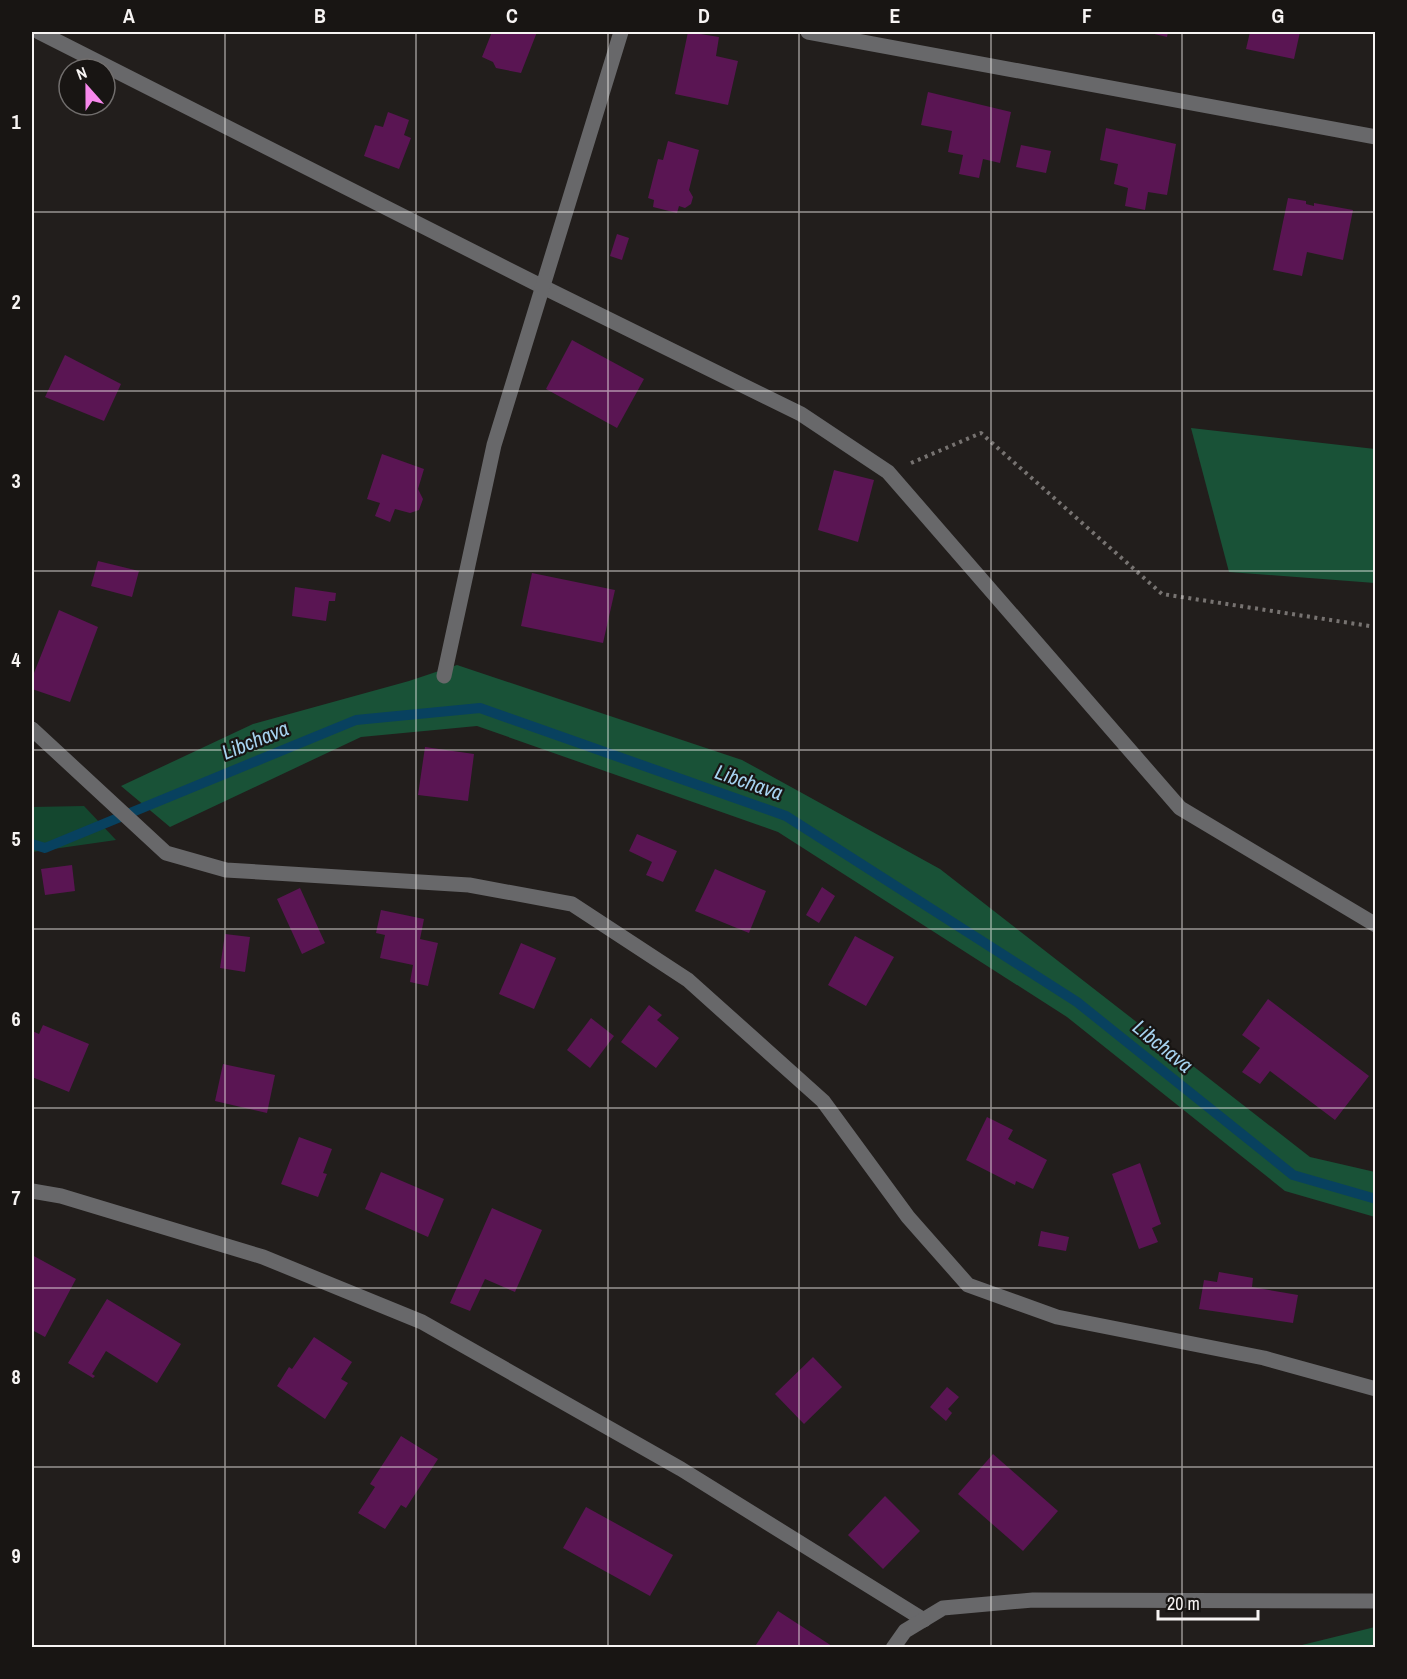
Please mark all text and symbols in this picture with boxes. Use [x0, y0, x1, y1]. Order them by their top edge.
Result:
text: A [123, 2, 135, 29]
text: B [314, 2, 326, 29]
text: C [506, 2, 518, 29]
text: D [698, 2, 710, 29]
text: E [890, 2, 901, 29]
text: F [1082, 2, 1092, 29]
text: G [1272, 2, 1284, 29]
north arrow [57, 57, 117, 117]
text: N [73, 61, 90, 85]
text: 1 [11, 108, 21, 135]
text: 2 [11, 288, 21, 315]
text: 3 [11, 467, 21, 494]
text: 4 [11, 646, 21, 673]
water label: Libchava [217, 713, 293, 767]
water label: Libchava [711, 757, 787, 807]
text: 5 [11, 825, 21, 852]
text: 6 [11, 1005, 21, 1032]
water label: Libchava [1127, 1013, 1199, 1079]
text: 7 [11, 1184, 21, 1211]
text: 8 [11, 1363, 21, 1390]
text: 9 [11, 1542, 21, 1569]
scale bar [1158, 1583, 1258, 1621]
text: 20 m [1167, 1591, 1200, 1616]

